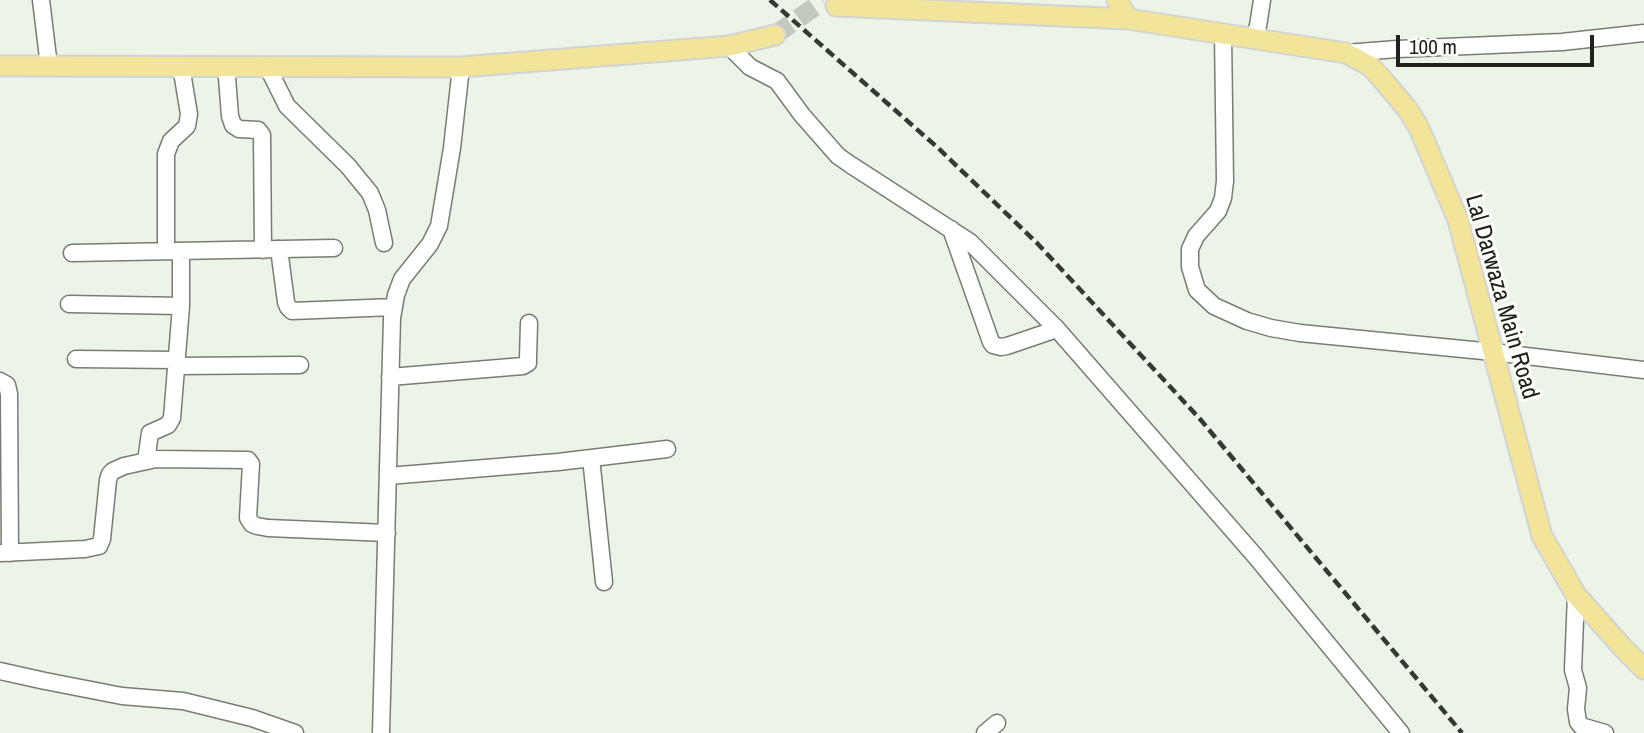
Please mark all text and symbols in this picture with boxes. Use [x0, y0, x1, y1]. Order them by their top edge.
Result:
scale bar [1399, 21, 1597, 65]
text: 100 m [1409, 32, 1457, 61]
street label: Lal Darwaza Main Road [1458, 192, 1544, 402]

